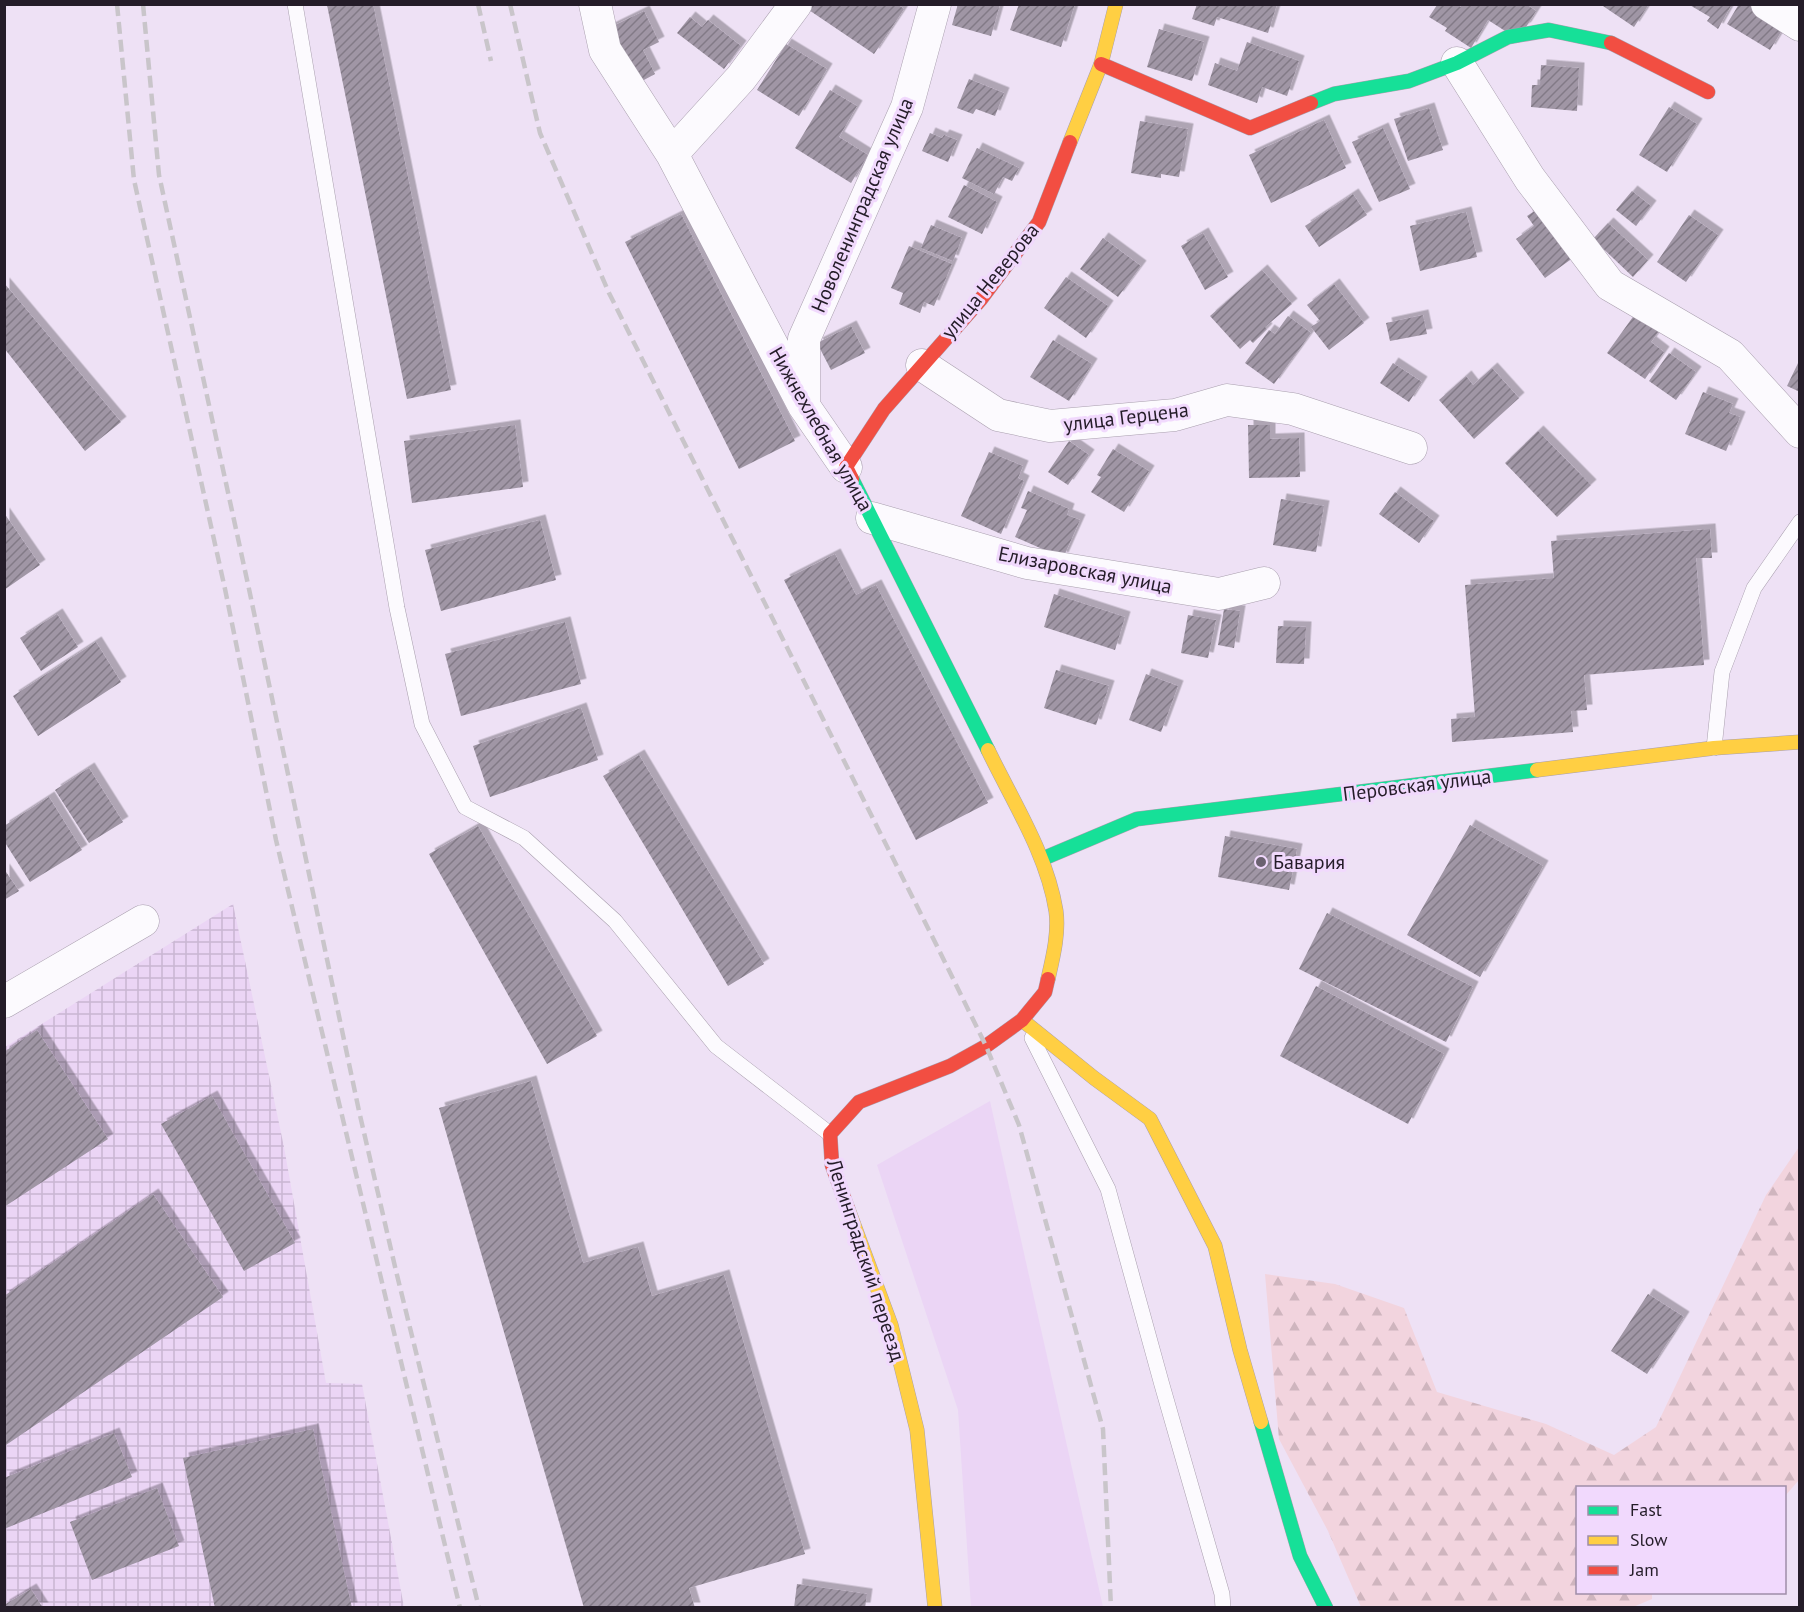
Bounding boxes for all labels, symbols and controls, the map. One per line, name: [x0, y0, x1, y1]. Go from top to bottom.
street label: Новоленинградская улица: [805, 94, 919, 316]
street label: улица Неверова: [935, 218, 1045, 344]
street label: Нижнехлебная улица: [763, 342, 879, 516]
street label: улица Герцена: [1062, 396, 1190, 438]
street label: Елизаровская улица: [996, 540, 1174, 600]
street label: Перовская улица: [1341, 763, 1493, 807]
place label: Бавария: [1273, 849, 1345, 875]
marker: Бавария: [1254, 855, 1268, 869]
street label: Ленинградский переезд: [821, 1155, 911, 1365]
legend: [1576, 1486, 1786, 1594]
text: Fast: [1630, 1498, 1662, 1521]
text: Slow: [1630, 1528, 1668, 1551]
text: Jam: [1629, 1558, 1659, 1581]

